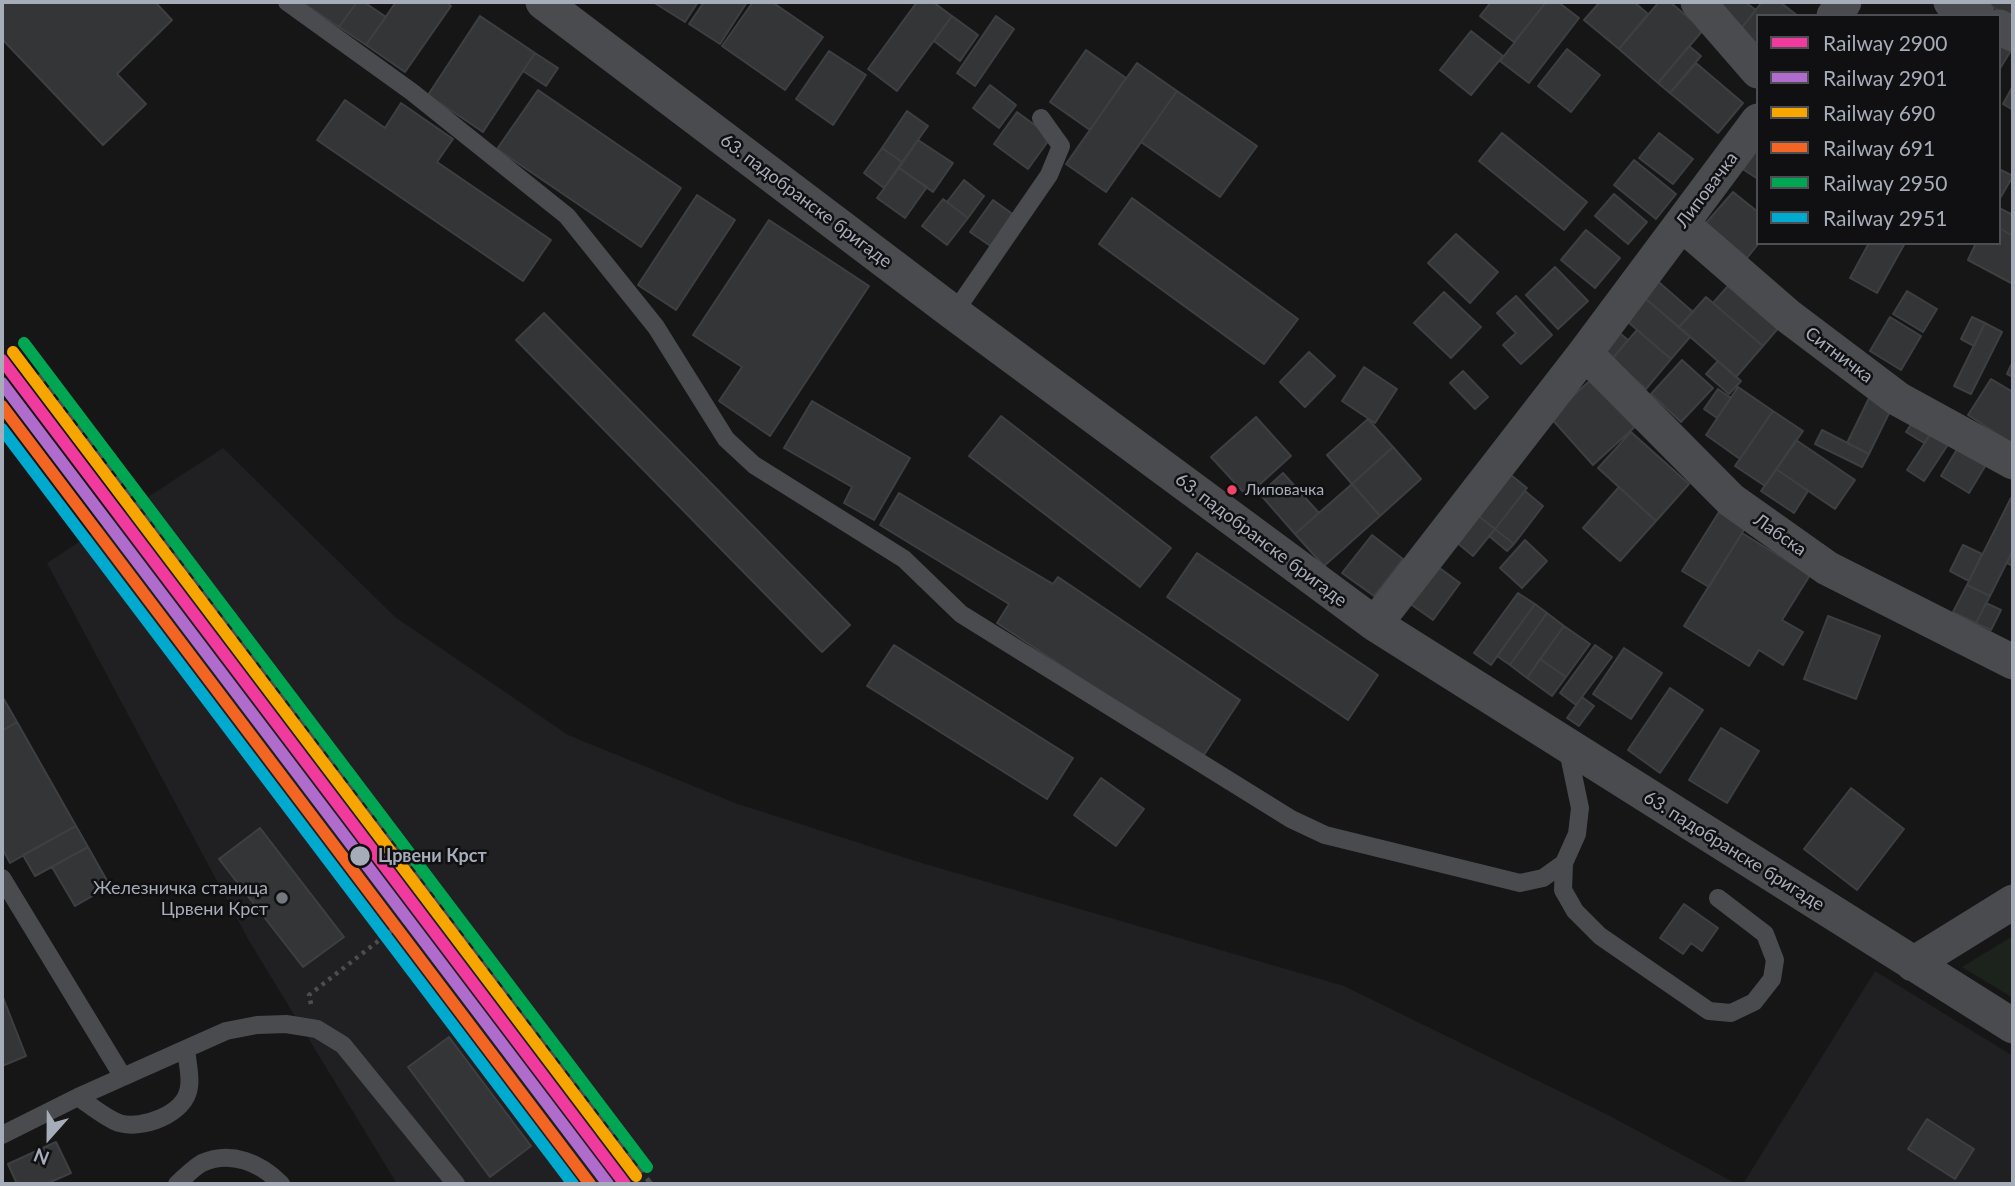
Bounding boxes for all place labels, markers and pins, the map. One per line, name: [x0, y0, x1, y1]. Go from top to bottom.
place label: Липовачка: [1245, 480, 1324, 500]
marker: Липовачка: [1225, 483, 1239, 497]
marker: Црвени Крст: [348, 844, 372, 868]
place label: Црвени Крст: [378, 845, 487, 867]
place label: Железничка станица Црвени Крст: [93, 877, 268, 920]
marker: Железничка станица Црвени Крст: [274, 890, 290, 906]

